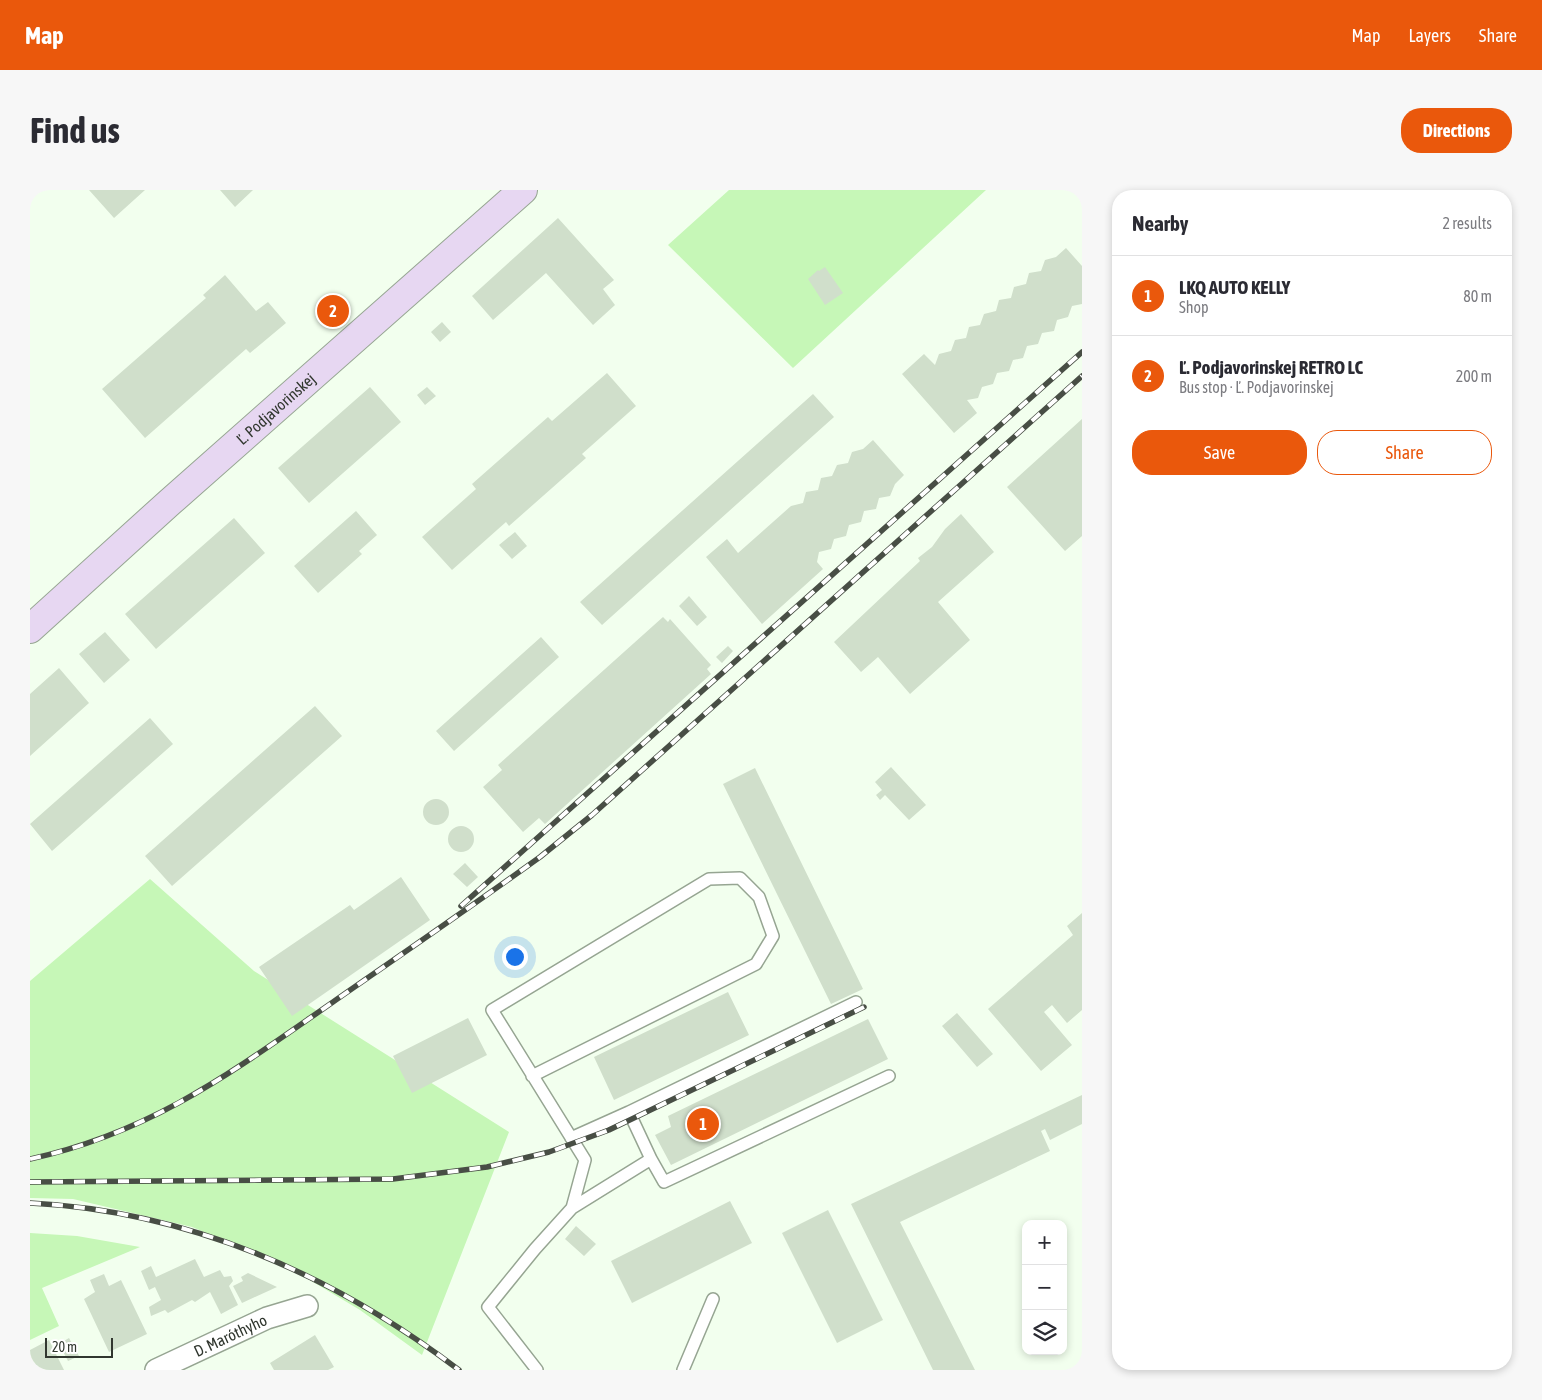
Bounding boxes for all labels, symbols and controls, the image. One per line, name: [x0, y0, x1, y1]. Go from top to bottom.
text: Map: [25, 22, 64, 49]
text: Map: [1351, 25, 1380, 46]
text: Layers: [1408, 25, 1451, 46]
text: Share: [1479, 25, 1517, 46]
button: Directions: [1401, 108, 1512, 153]
text: Find us: [30, 110, 120, 150]
text: Nearby: [1132, 211, 1188, 235]
text: 2 results: [1442, 214, 1492, 232]
text: LKQ AUTO KELLY: [1179, 276, 1290, 298]
text: 1: [1144, 287, 1152, 305]
text: 80 m: [1463, 287, 1492, 305]
pin: 2: [317, 292, 349, 330]
text: Shop: [1179, 298, 1209, 316]
text: Ľ. Podjavorinskej RETRO LC: [1179, 356, 1363, 378]
text: 2: [1144, 367, 1152, 385]
text: 200 m: [1456, 367, 1492, 385]
street label: Ľ. Podjavorinskej: [233, 369, 319, 448]
text: Bus stop · Ľ. Podjavorinskej: [1179, 378, 1334, 396]
button: Save: [1132, 430, 1307, 475]
button: Share: [1317, 430, 1492, 475]
your location: [502, 944, 528, 970]
pin: 1: [687, 1105, 719, 1143]
map controls: [1022, 1220, 1067, 1355]
button: +: [1022, 1220, 1067, 1265]
button: −: [1022, 1265, 1067, 1310]
street label: D. Maróthyho: [191, 1310, 270, 1360]
button: layers: [1022, 1310, 1067, 1355]
scale bar: [45, 1335, 112, 1358]
text: 20 m: [52, 1339, 77, 1355]

